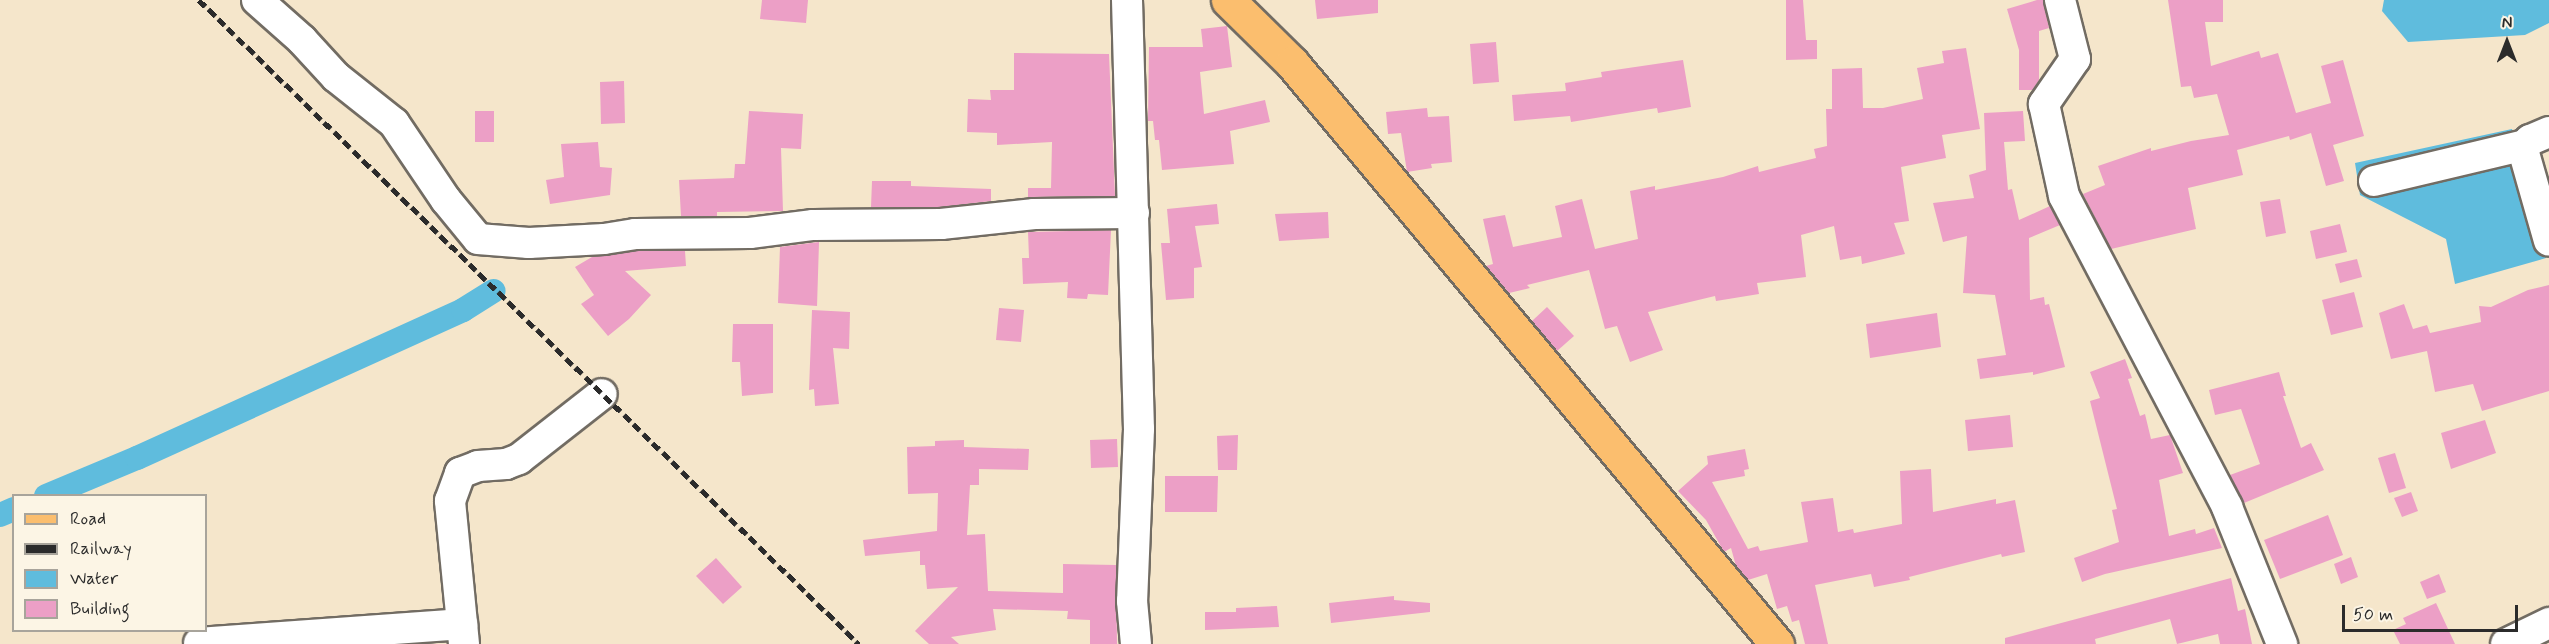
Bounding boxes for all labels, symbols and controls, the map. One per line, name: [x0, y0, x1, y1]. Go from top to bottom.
north arrow: [2477, 12, 2537, 72]
text: N: [2502, 13, 2512, 34]
legend: [12, 494, 207, 632]
text: Road: [70, 507, 106, 531]
text: Railway: [70, 537, 132, 561]
text: Water: [70, 567, 118, 591]
scale bar: [2345, 593, 2520, 631]
text: Building: [70, 597, 130, 621]
text: 50 m: [2353, 603, 2393, 627]

